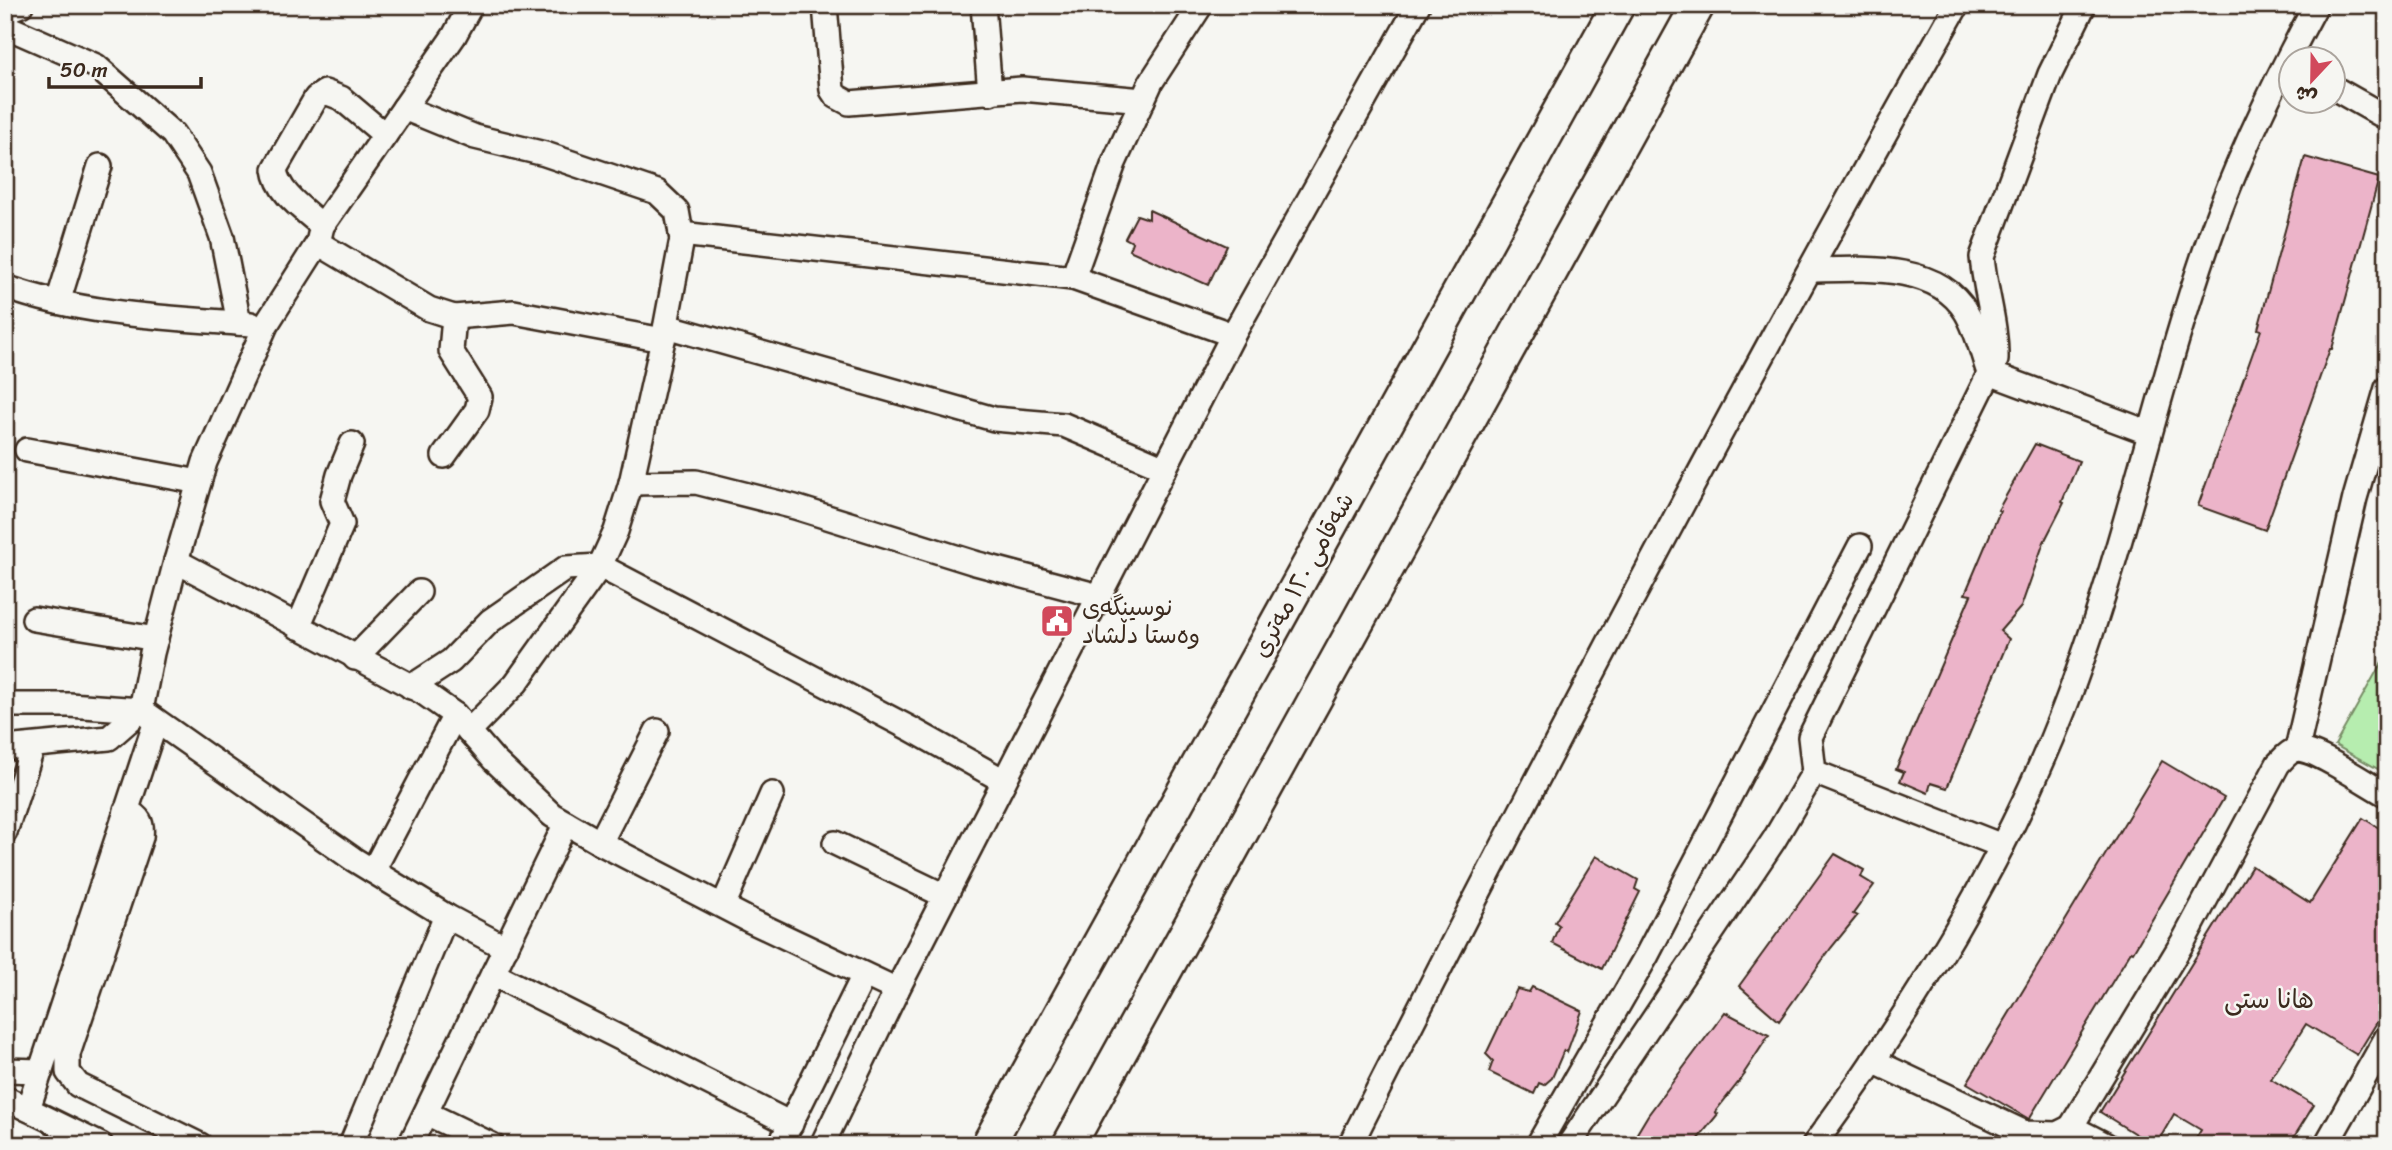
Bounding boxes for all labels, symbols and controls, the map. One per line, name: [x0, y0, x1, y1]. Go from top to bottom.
scale bar: [49, 46, 201, 90]
north arrow: [2276, 46, 2346, 116]
text: 50 m: [60, 51, 108, 89]
text: ش: [2290, 76, 2322, 115]
street label: شەقامی ١٢٠ مەتری: [1240, 484, 1366, 666]
place label: نوسینگەی وەستا دڵشاد: [1082, 586, 1200, 656]
public building icon: نوسینگەی وەستا دڵشاد: [1038, 602, 1076, 640]
district label: هانا ستى: [2224, 976, 2314, 1022]

